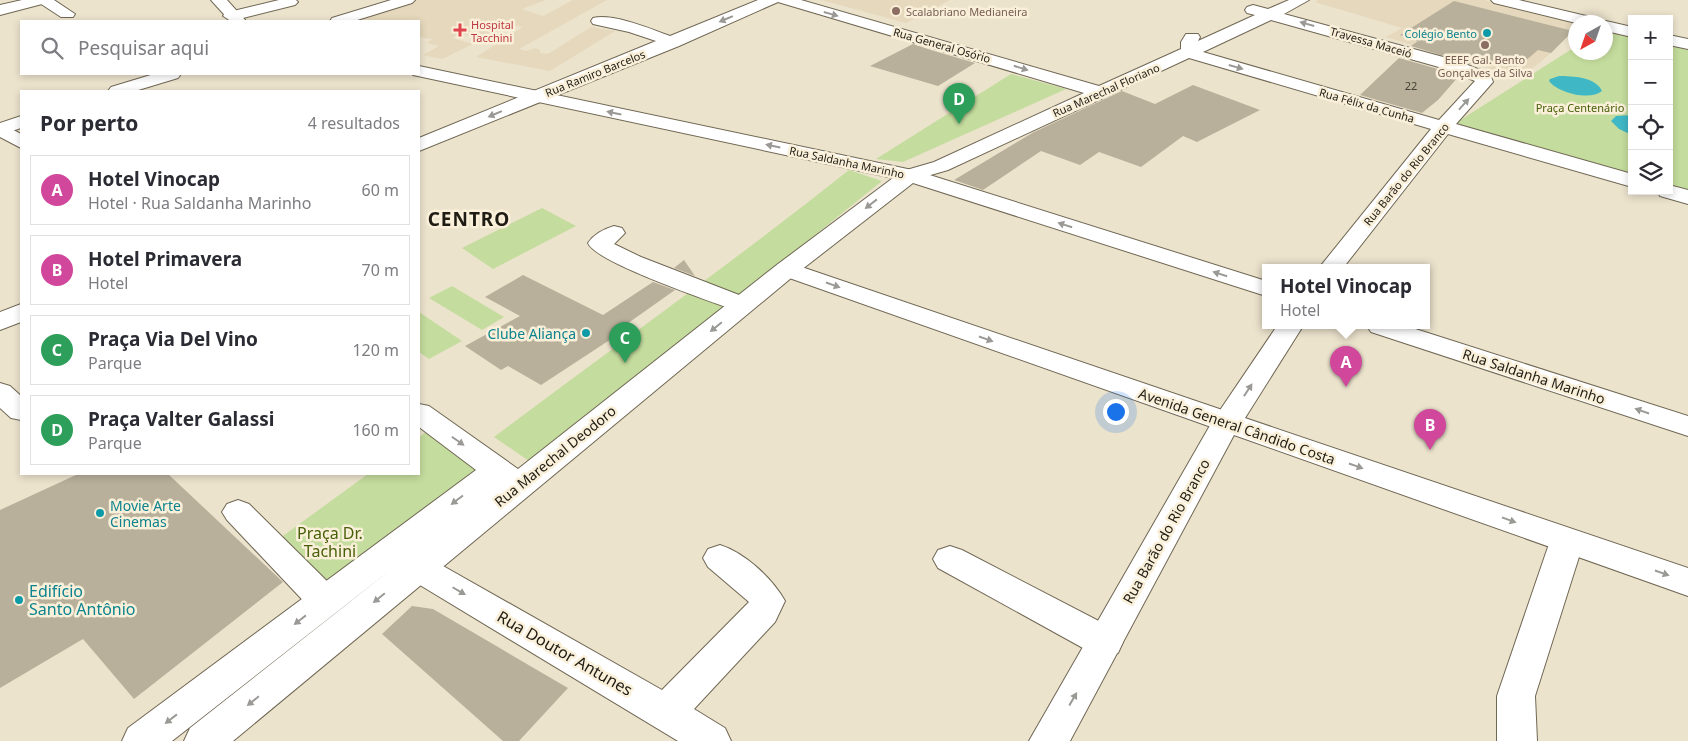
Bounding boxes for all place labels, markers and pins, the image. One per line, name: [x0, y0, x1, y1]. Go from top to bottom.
place label: Scalabriano Medianeira: [906, 4, 1027, 19]
marker: Scalabriano Medianeira: [890, 5, 902, 17]
place label: Hospital Tacchini: [471, 17, 514, 45]
marker: Hospital Tacchini: [453, 23, 467, 37]
place label: Colégio Bento: [1404, 26, 1477, 41]
marker: Colégio Bento: [1481, 27, 1493, 39]
marker: EEEF Gal. Bento Gonçalves da Silva: [1479, 39, 1491, 51]
place label: EEEF Gal. Bento Gonçalves da Silva: [1438, 52, 1532, 80]
pin: D: [943, 83, 975, 124]
pin: C: [609, 322, 641, 363]
place label: Clube Aliança: [487, 324, 576, 343]
marker: Clube Aliança: [580, 327, 592, 339]
pin: A: [1330, 346, 1362, 387]
pin: B: [1414, 409, 1446, 450]
place label: Movie Arte Cinemas: [110, 496, 181, 531]
marker: Movie Arte Cinemas: [94, 507, 106, 519]
place label: Edifício Santo Antônio: [29, 580, 136, 620]
marker: Edifício Santo Antônio: [13, 594, 25, 606]

